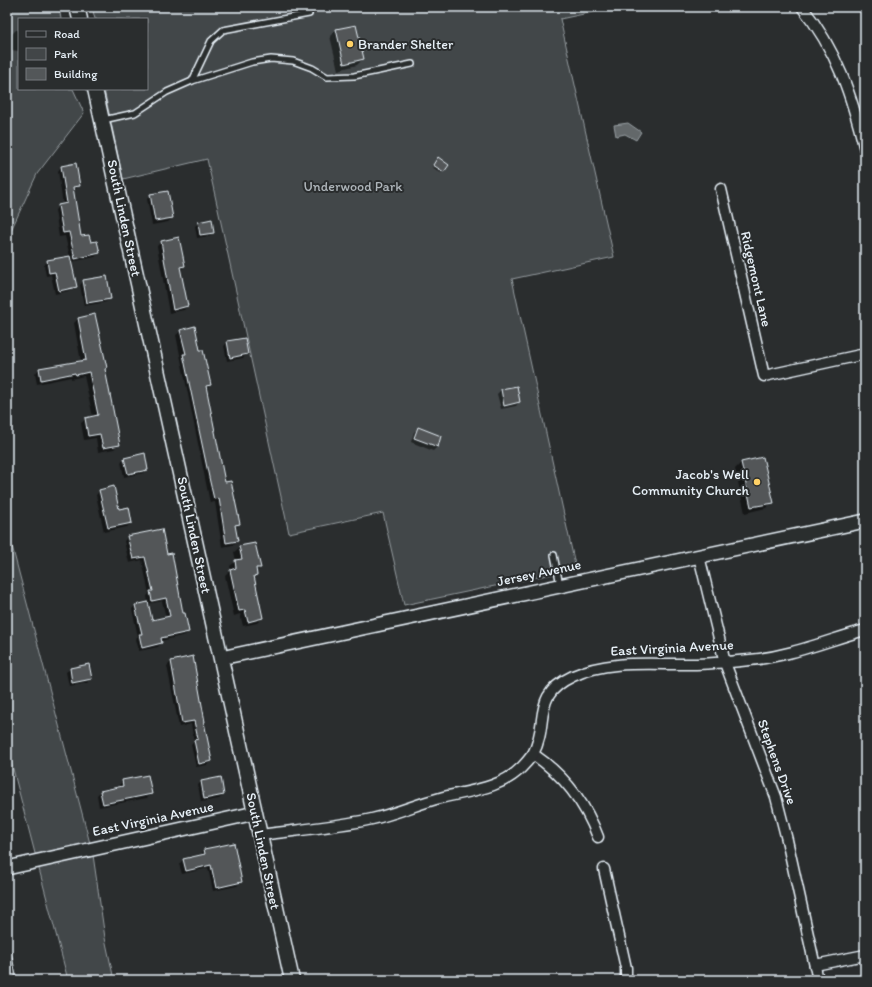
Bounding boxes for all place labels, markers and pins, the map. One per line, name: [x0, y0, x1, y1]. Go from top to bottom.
place label: Brander Shelter: [358, 36, 454, 53]
marker: Brander Shelter: [345, 39, 355, 49]
place label: Jacob's Well Community Church: [632, 466, 750, 499]
marker: Jacob's Well Community Church: [752, 477, 762, 487]

